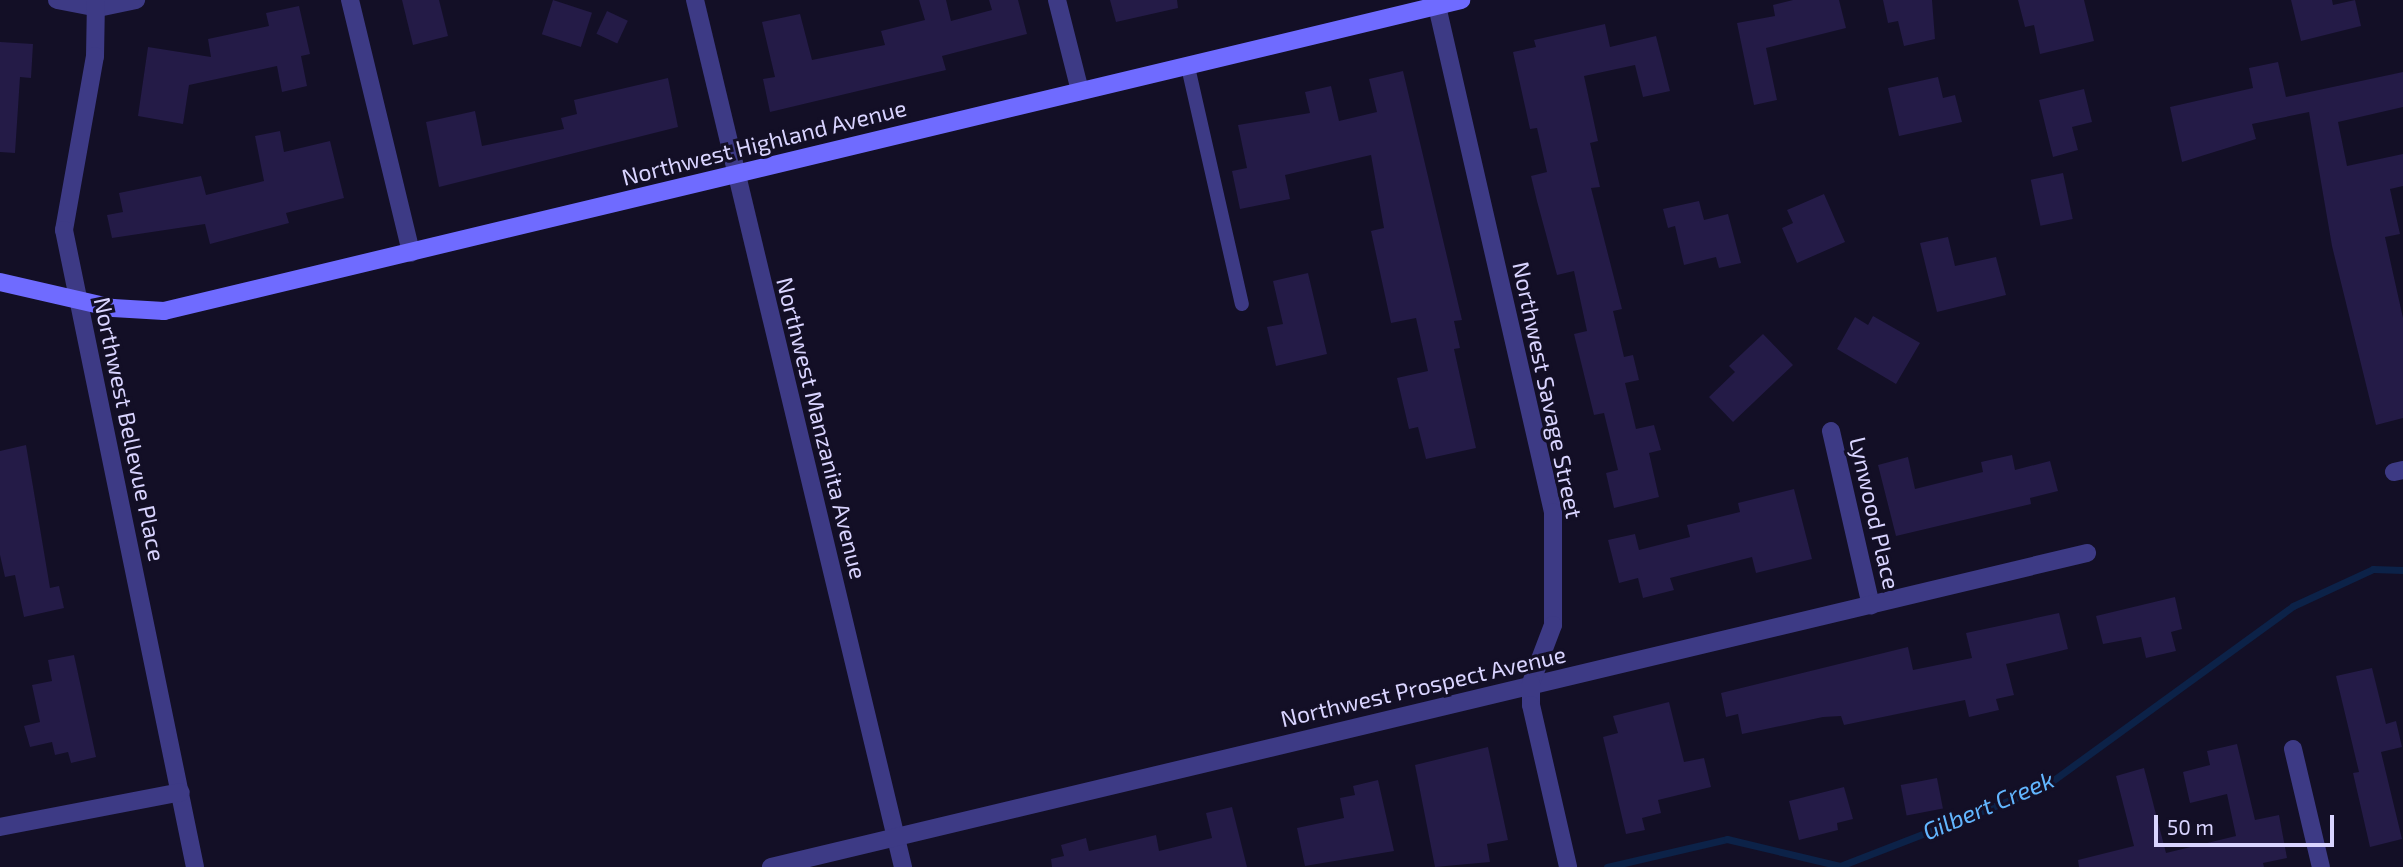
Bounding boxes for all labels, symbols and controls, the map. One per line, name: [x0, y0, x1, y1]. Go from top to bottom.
street label: Northwest Highland Avenue: [619, 93, 909, 191]
street label: Northwest Savage Street: [1507, 259, 1589, 521]
street label: Northwest Manzanita Avenue: [771, 274, 873, 582]
street label: Northwest Bellevue Place: [89, 294, 171, 564]
street label: Lynwood Place: [1844, 434, 1906, 592]
street label: Northwest Prospect Avenue: [1277, 640, 1569, 732]
water label: Gilbert Creek: [1918, 764, 2058, 846]
scale bar: [2158, 800, 2338, 844]
text: 50 m: [2167, 814, 2214, 839]

